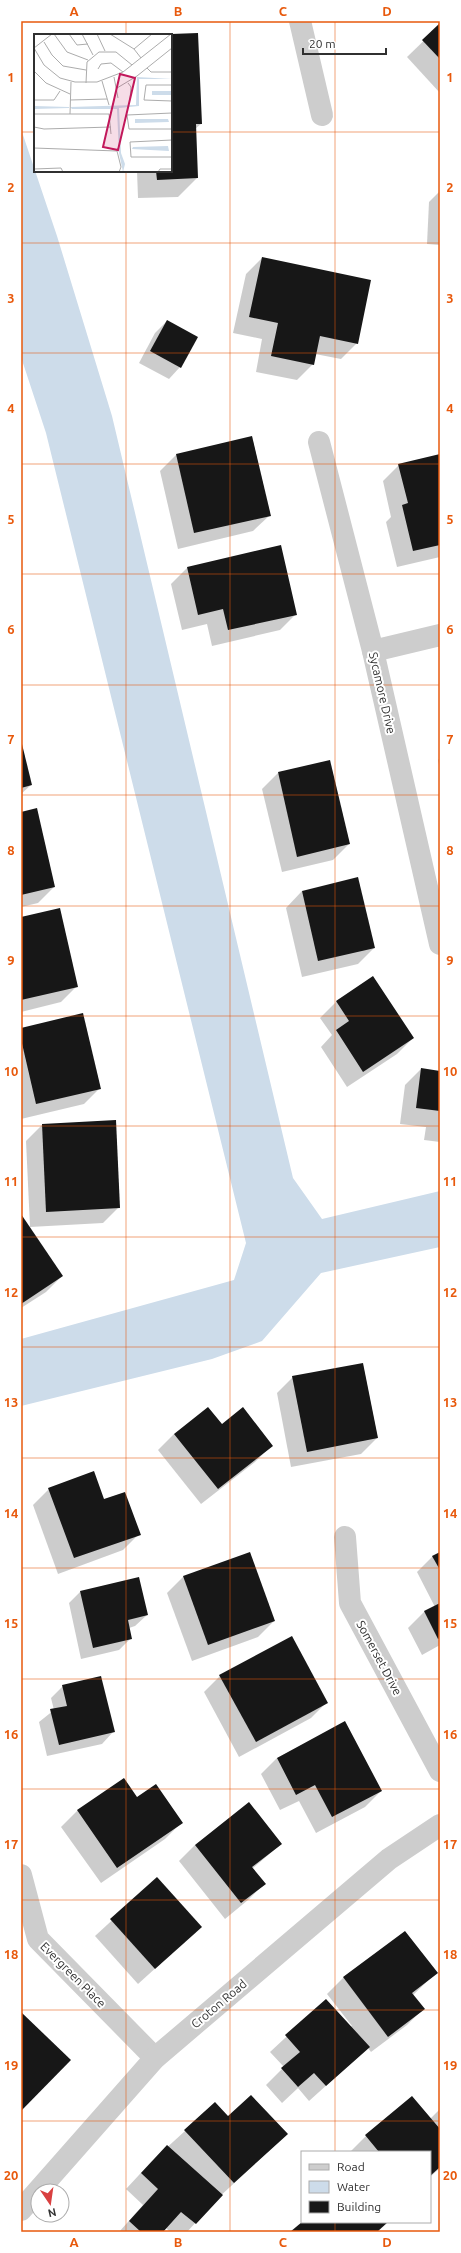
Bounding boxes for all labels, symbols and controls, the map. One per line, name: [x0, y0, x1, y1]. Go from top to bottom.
text: A: [69, 4, 79, 18]
text: B: [174, 4, 183, 18]
text: C: [279, 4, 288, 18]
text: D: [382, 4, 392, 18]
scale bar: [303, 30, 386, 56]
inset map: [34, 34, 172, 172]
text: 20 m: [309, 37, 336, 50]
text: 1: [7, 70, 15, 84]
text: 1: [446, 70, 454, 84]
text: 2: [7, 180, 15, 194]
text: 2: [446, 180, 454, 194]
text: 3: [7, 291, 15, 305]
text: 3: [446, 291, 454, 305]
text: 4: [7, 401, 15, 415]
text: 4: [446, 401, 454, 415]
text: 5: [7, 512, 15, 526]
text: 5: [446, 512, 454, 526]
text: 6: [7, 622, 15, 636]
text: 6: [446, 622, 454, 636]
street label: Sycamore Drive: [367, 651, 398, 735]
text: 7: [7, 732, 15, 746]
text: 7: [446, 732, 454, 746]
text: 8: [7, 843, 15, 857]
text: 8: [446, 843, 454, 857]
text: 9: [7, 953, 15, 967]
text: 9: [446, 953, 454, 967]
text: 10: [4, 1064, 18, 1078]
text: 10: [443, 1064, 457, 1078]
text: 11: [4, 1174, 18, 1188]
text: 11: [443, 1174, 457, 1188]
text: 12: [4, 1285, 18, 1299]
text: 12: [443, 1285, 457, 1299]
text: 13: [4, 1395, 18, 1409]
text: 13: [443, 1395, 457, 1409]
text: 14: [4, 1506, 18, 1520]
text: 14: [443, 1506, 457, 1520]
text: 15: [4, 1616, 18, 1630]
text: 15: [443, 1616, 457, 1630]
street label: Somerset Drive: [354, 1618, 405, 1697]
text: 16: [4, 1727, 18, 1741]
text: 16: [443, 1727, 457, 1741]
text: 17: [4, 1837, 18, 1851]
text: 17: [443, 1837, 457, 1851]
street label: Evergreen Place: [38, 1939, 109, 2010]
text: 18: [4, 1947, 18, 1961]
text: 18: [443, 1947, 457, 1961]
street label: Croton Road: [188, 1977, 249, 2030]
text: 19: [4, 2058, 18, 2072]
text: 19: [443, 2058, 457, 2072]
legend: [301, 2151, 431, 2223]
text: Road: [337, 2160, 365, 2173]
text: 20: [4, 2168, 18, 2182]
text: 20: [443, 2168, 457, 2182]
text: Water: [337, 2180, 370, 2193]
north arrow: [30, 2183, 70, 2223]
text: Building: [337, 2200, 381, 2213]
text: N: [47, 2206, 58, 2220]
text: A: [69, 2235, 79, 2249]
text: B: [174, 2235, 183, 2249]
text: C: [279, 2235, 288, 2249]
text: D: [382, 2235, 392, 2249]

